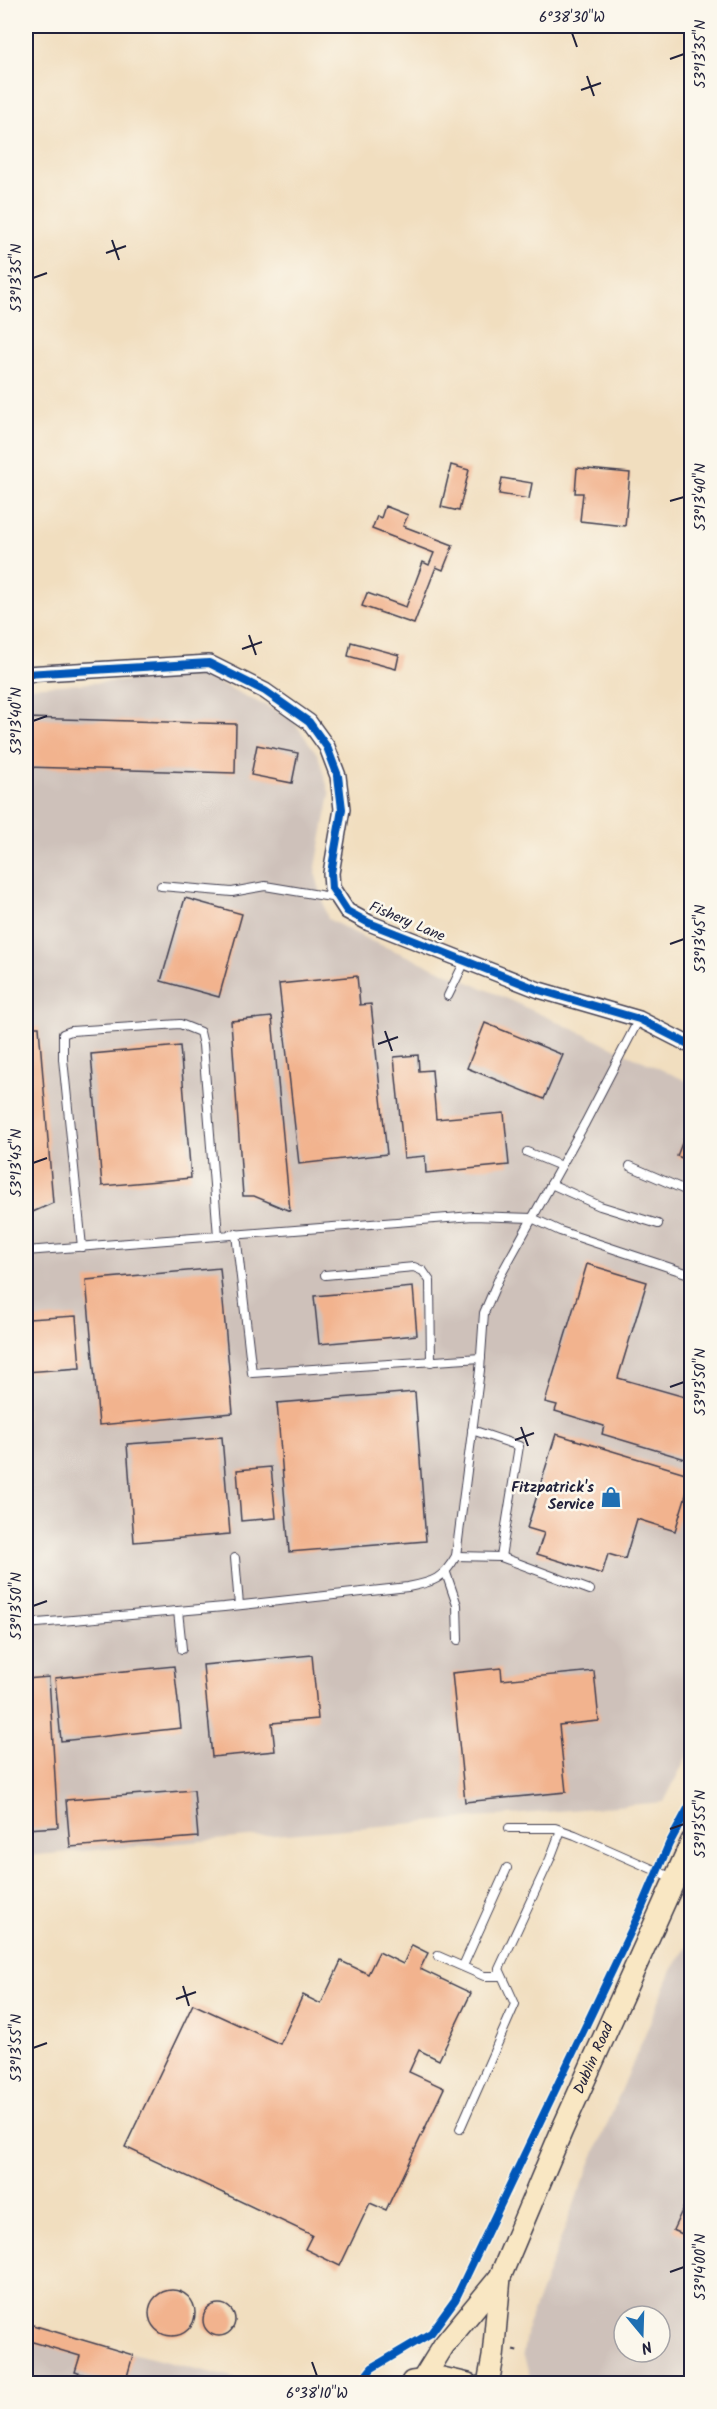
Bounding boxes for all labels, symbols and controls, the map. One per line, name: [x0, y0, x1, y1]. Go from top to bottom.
text: 6°38'30"W: [539, 6, 605, 30]
text: 53°13'35"N: [689, 20, 713, 88]
text: 53°13'35"N: [5, 244, 29, 312]
text: 53°13'40"N: [689, 463, 713, 531]
text: 53°13'40"N: [5, 687, 29, 755]
street label: Fishery Lane: [365, 895, 449, 949]
text: 53°13'45"N: [689, 905, 713, 973]
text: 53°13'45"N: [5, 1129, 29, 1197]
text: 53°13'50"N: [689, 1348, 713, 1416]
place label: Fitzpatrick's Service: [511, 1476, 595, 1517]
shop icon: Fitzpatrick's Service: [599, 1485, 623, 1509]
text: 53°13'50"N: [5, 1572, 29, 1640]
text: 53°13'55"N: [689, 1790, 713, 1858]
text: 53°13'55"N: [5, 2014, 29, 2082]
street label: Dublin Road: [568, 2018, 621, 2098]
text: 53°14'00"N: [689, 2234, 713, 2300]
north arrow: [612, 2304, 672, 2364]
text: N: [638, 2333, 655, 2360]
text: 6°38'10"W: [286, 2382, 348, 2406]

